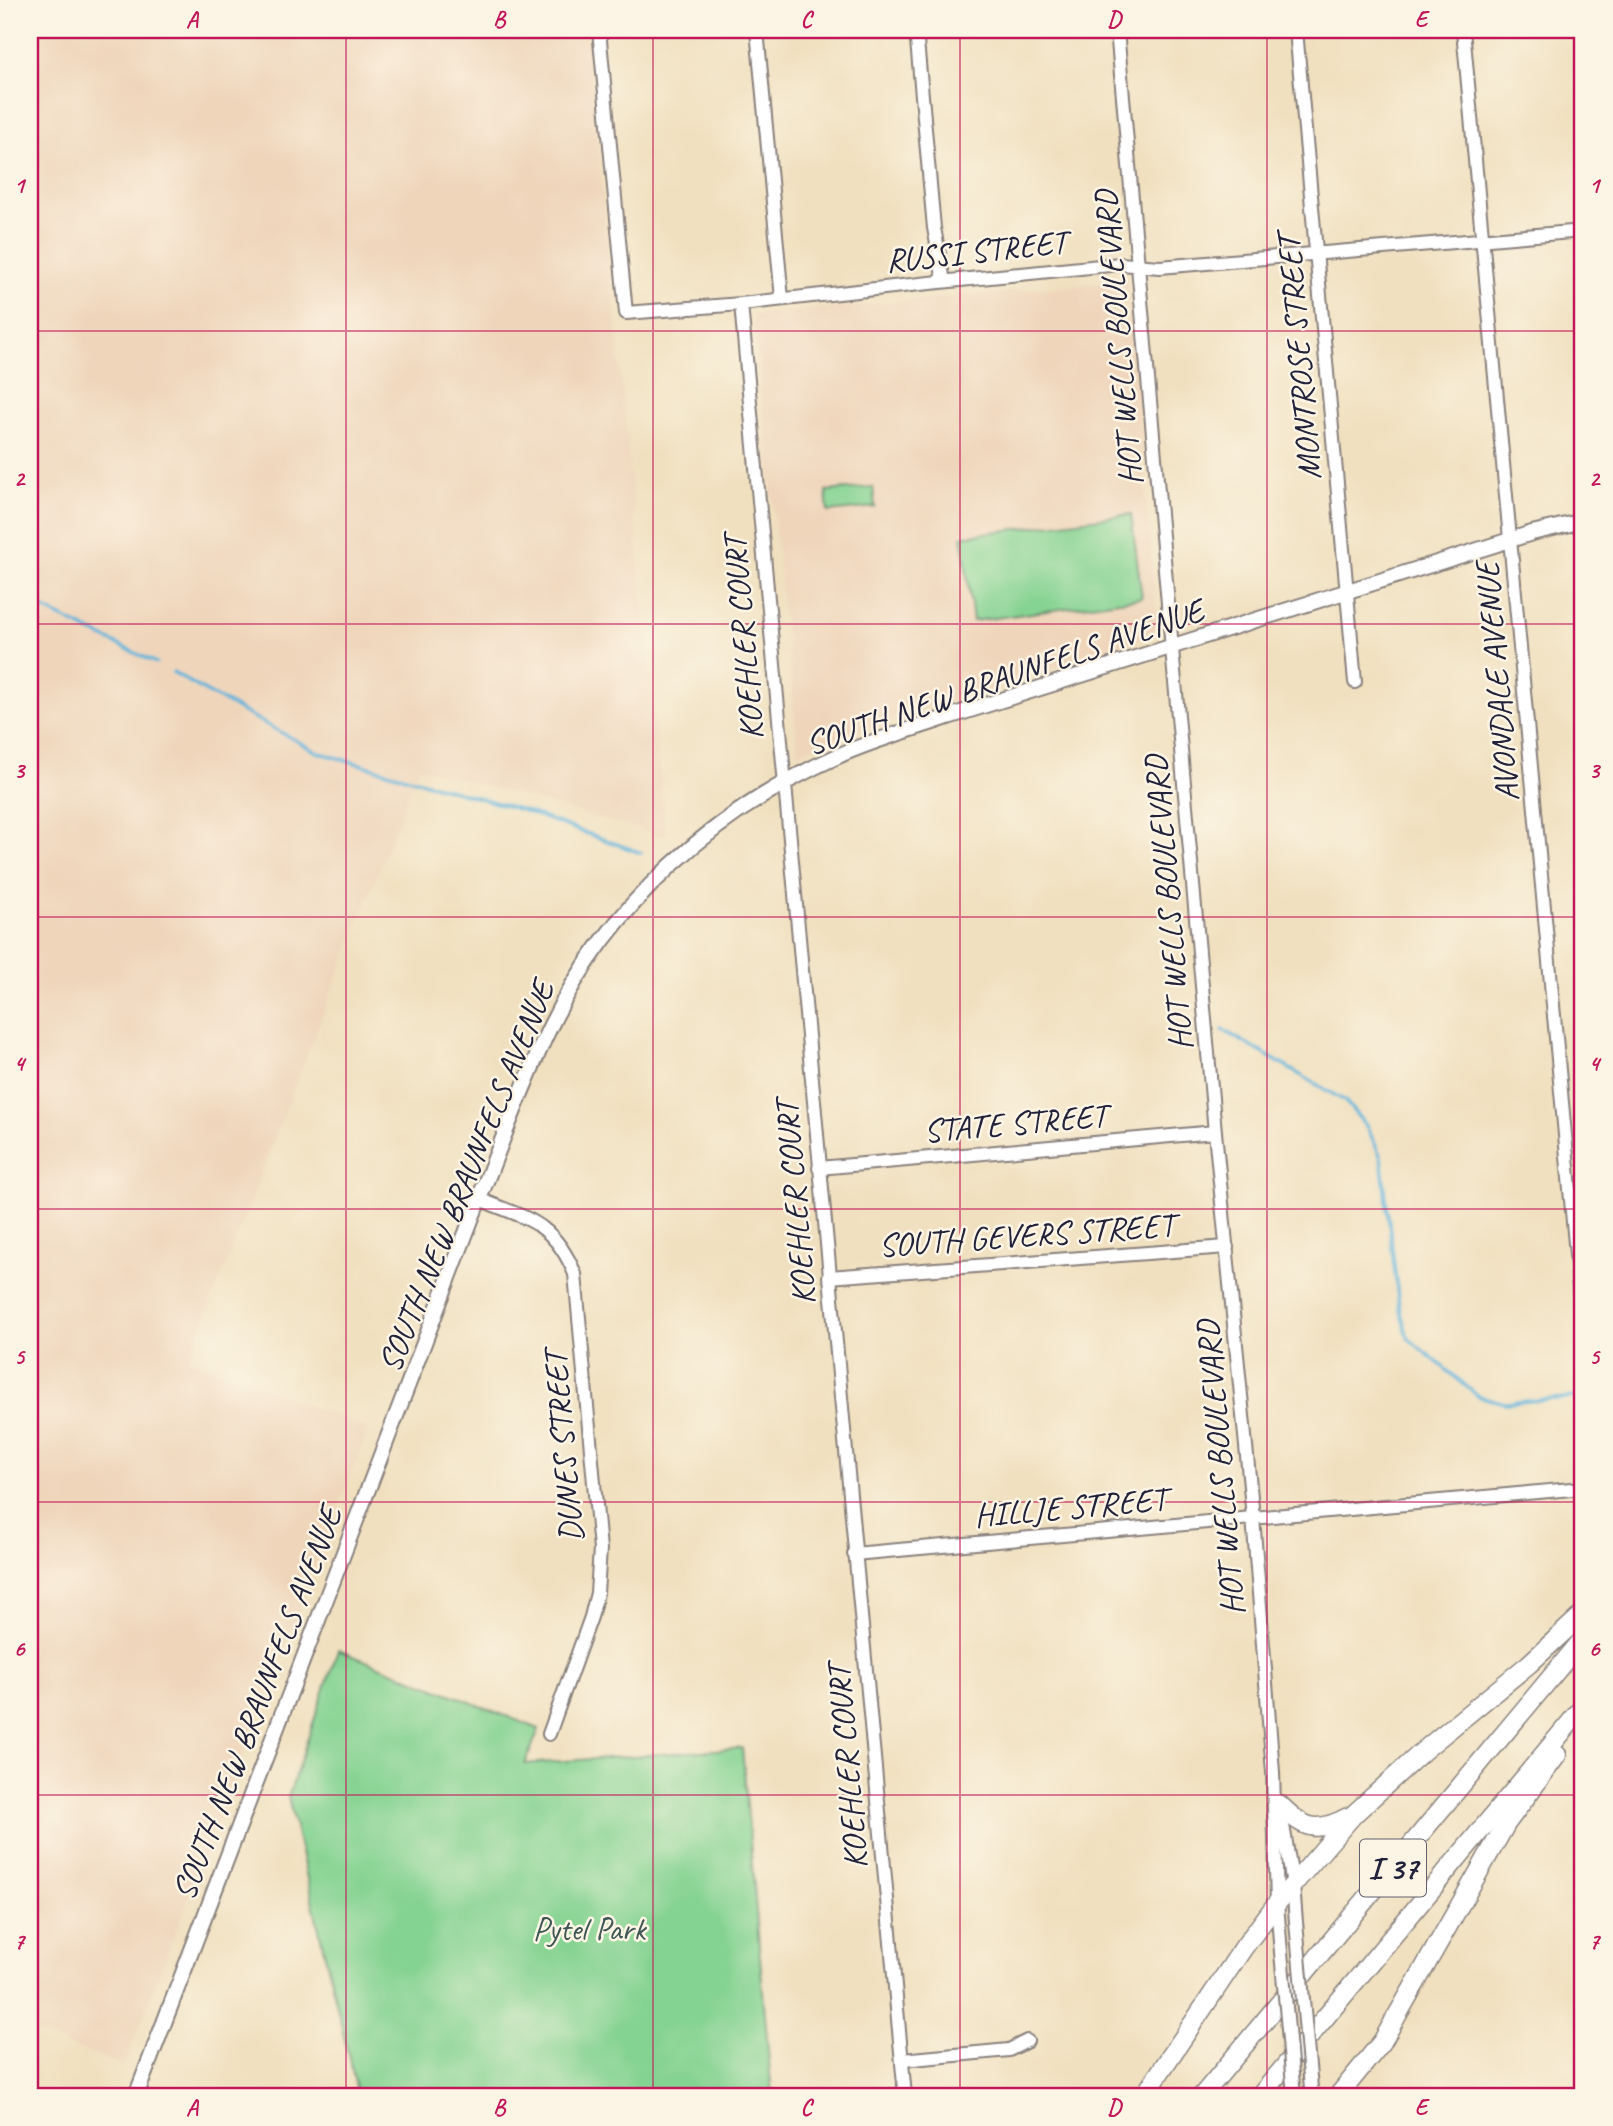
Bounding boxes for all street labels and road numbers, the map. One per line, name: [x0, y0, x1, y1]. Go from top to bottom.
street label: HOT WELLS BOULEVARD: [1084, 186, 1152, 487]
street label: RUSSI STREET: [884, 220, 1075, 281]
street label: MONTROSE STREET: [1267, 226, 1331, 482]
street label: KOEHLER COURT: [713, 527, 773, 742]
street label: AVONDALE AVENUE: [1465, 557, 1528, 803]
street label: SOUTH NEW BRAUNFELS AVENUE: [800, 588, 1213, 765]
street label: HOT WELLS BOULEVARD: [1134, 751, 1202, 1052]
street label: SOUTH NEW BRAUNFELS AVENUE: [368, 971, 565, 1378]
street label: KOEHLER COURT: [765, 1092, 825, 1307]
street label: STATE STREET: [922, 1093, 1115, 1152]
street label: SOUTH GEVERS STREET: [877, 1203, 1183, 1266]
street label: HOT WELLS BOULEVARD: [1186, 1316, 1254, 1617]
street label: DUNES STREET: [533, 1343, 592, 1544]
street label: HILLJE STREET: [972, 1477, 1176, 1536]
street label: SOUTH NEW BRAUNFELS AVENUE: [162, 1497, 353, 1906]
street label: KOEHLER COURT: [817, 1656, 877, 1871]
road number: I 37: [1360, 1840, 1426, 1896]

